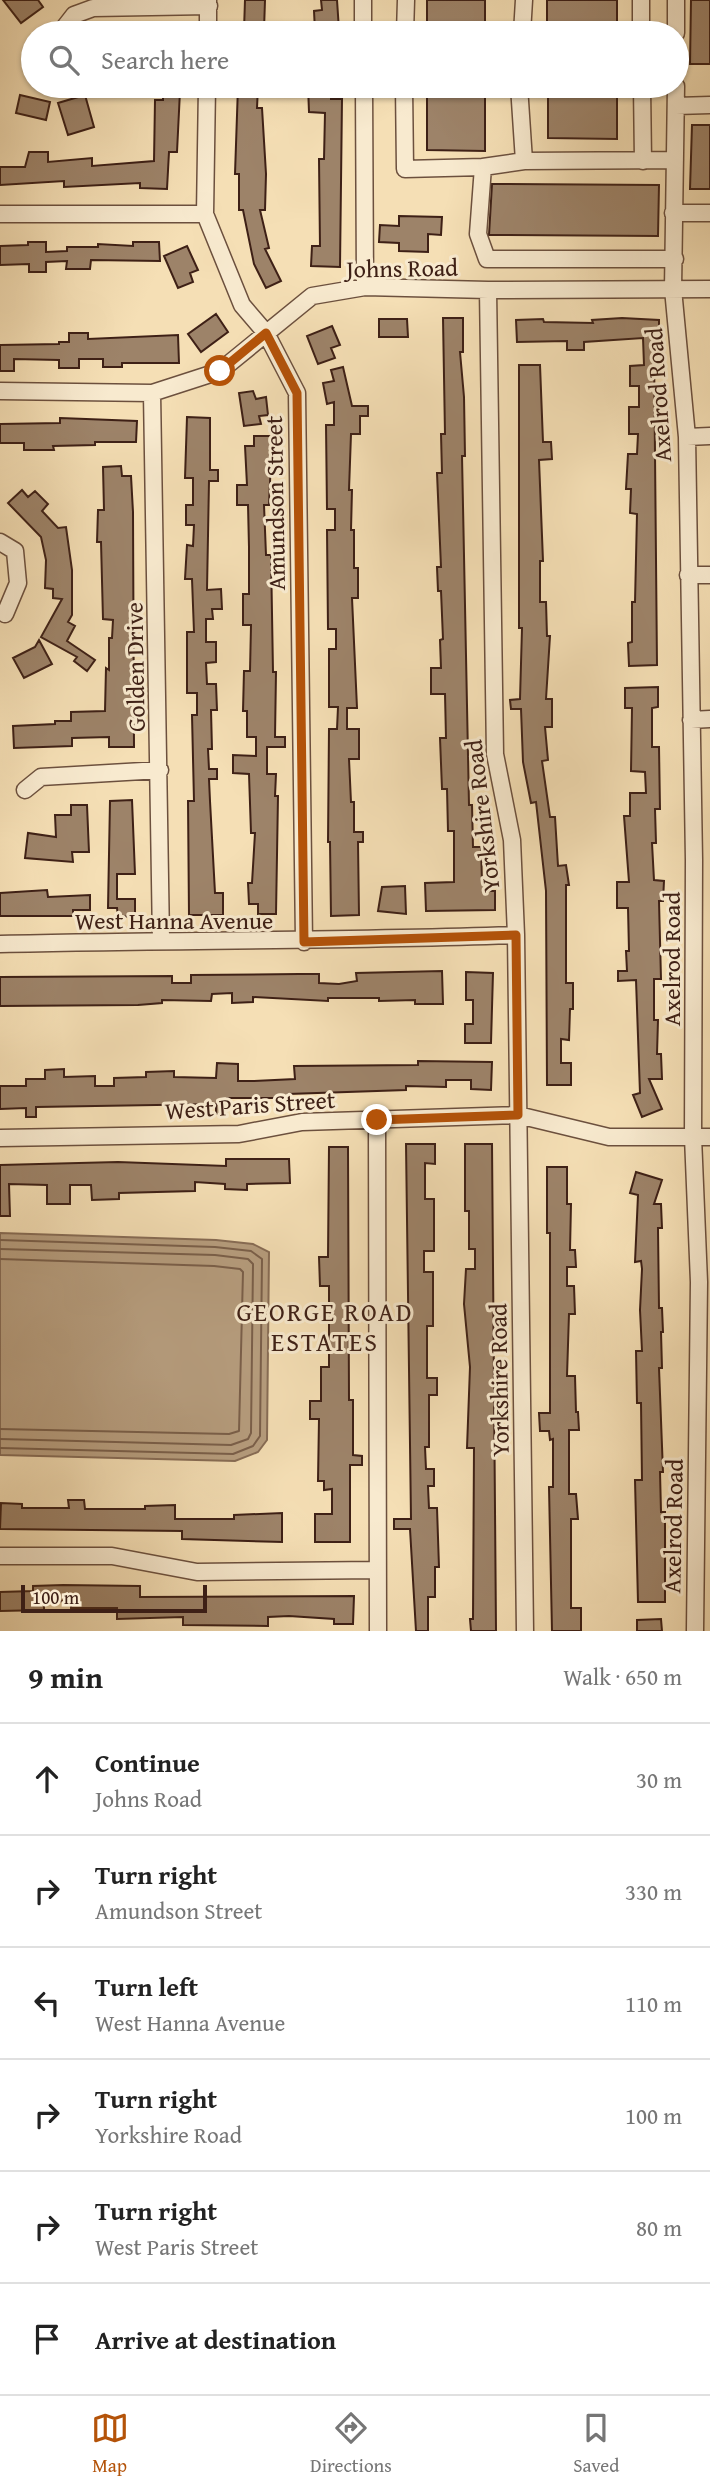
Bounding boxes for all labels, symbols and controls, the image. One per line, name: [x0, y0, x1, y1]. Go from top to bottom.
search box: [21, 21, 689, 98]
text: Search here: [101, 40, 229, 79]
icon: search: [45, 41, 83, 79]
street label: Johns Road: [343, 250, 458, 287]
street label: Axelrod Road: [636, 327, 680, 463]
route start: [204, 355, 235, 386]
street label: Amundson Street: [256, 415, 294, 591]
street label: Golden Drive: [116, 602, 154, 732]
street label: Yorkshire Road: [455, 738, 509, 894]
street label: Axelrod Road: [654, 892, 689, 1026]
street label: West Hanna Avenue: [75, 903, 273, 938]
street label: West Paris Street: [164, 1082, 337, 1128]
route end: [361, 1104, 392, 1135]
district label: GEORGE ROAD ESTATES: [236, 1292, 414, 1361]
street label: Yorkshire Road: [480, 1303, 518, 1457]
street label: Axelrod Road: [654, 1458, 692, 1594]
scale bar: [21, 1582, 206, 1614]
text: 100 m: [32, 1583, 79, 1611]
text: 9 min: [28, 1655, 103, 1699]
text: Walk · 650 m: [563, 1660, 682, 1693]
text: Continue: [95, 1743, 200, 1782]
icon: ahead: [28, 1760, 66, 1798]
text: 30 m: [636, 1763, 682, 1796]
text: Johns Road: [95, 1782, 202, 1815]
text: Turn right: [95, 1855, 217, 1894]
icon: right: [28, 1872, 66, 1910]
text: 330 m: [625, 1875, 682, 1908]
text: Amundson Street: [95, 1894, 262, 1927]
text: Turn left: [95, 1967, 198, 2006]
icon: left: [28, 1984, 66, 2022]
text: 110 m: [625, 1987, 682, 2020]
text: West Hanna Avenue: [95, 2006, 285, 2039]
text: Turn right: [95, 2079, 217, 2118]
icon: right: [28, 2096, 66, 2134]
text: 100 m: [625, 2099, 682, 2132]
text: Yorkshire Road: [95, 2118, 242, 2151]
text: Turn right: [95, 2191, 217, 2230]
icon: right: [28, 2208, 66, 2246]
text: 80 m: [636, 2211, 682, 2244]
text: West Paris Street: [95, 2230, 258, 2263]
icon: arrive: [28, 2320, 66, 2358]
text: Arrive at destination: [95, 2320, 336, 2359]
tab: Map: [91, 2409, 129, 2479]
tab: Directions: [310, 2409, 392, 2479]
tab: Saved: [573, 2409, 619, 2479]

